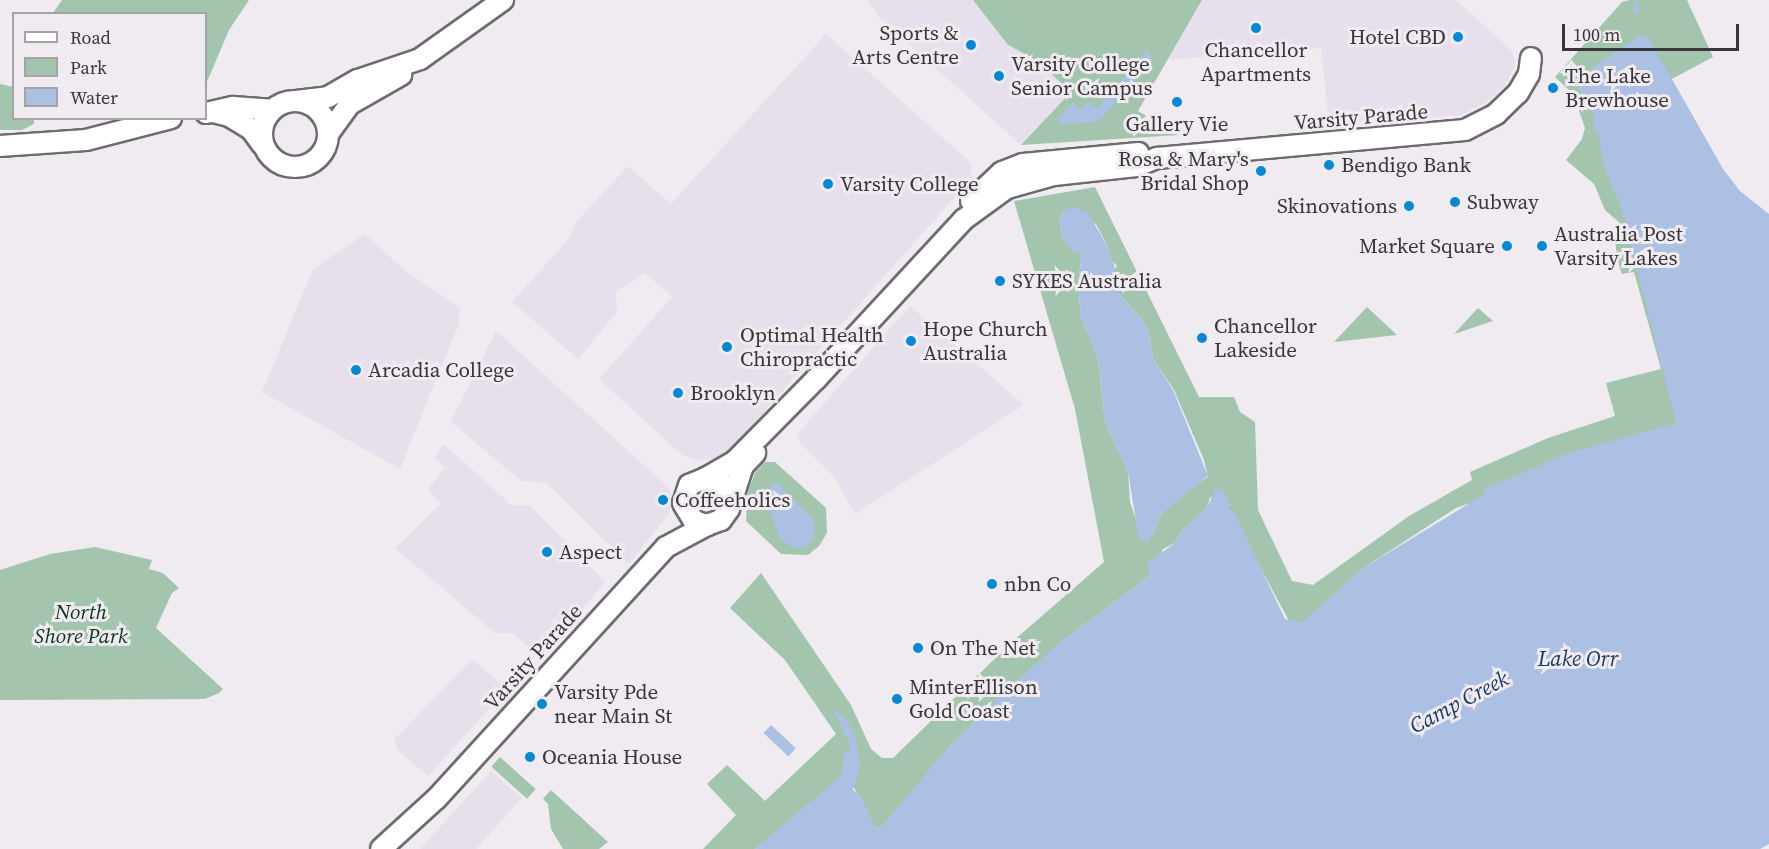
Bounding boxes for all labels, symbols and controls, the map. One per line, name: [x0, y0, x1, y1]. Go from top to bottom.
legend: [12, 12, 207, 120]
scale bar: [1565, 12, 1742, 50]
place label: Sports & Arts Centre: [852, 20, 959, 70]
marker: Chancellor Apartments: [1249, 21, 1263, 35]
text: 100 m: [1573, 22, 1620, 47]
place label: Hotel CBD: [1349, 24, 1446, 50]
text: Road: [70, 25, 111, 50]
marker: Hotel CBD: [1451, 30, 1465, 44]
place label: Chancellor Apartments: [1201, 37, 1311, 87]
marker: Sports & Arts Centre: [964, 38, 978, 52]
place label: Varsity College Senior Campus: [1011, 51, 1153, 101]
text: Park: [70, 55, 107, 80]
place label: The Lake Brewhouse: [1565, 63, 1669, 113]
marker: Varsity College Senior Campus: [992, 69, 1006, 83]
marker: The Lake Brewhouse: [1546, 81, 1560, 95]
text: Water: [70, 85, 118, 110]
marker: Gallery Vie: [1170, 95, 1184, 109]
street label: Varsity Parade: [1293, 99, 1429, 135]
place label: Gallery Vie: [1125, 111, 1229, 137]
place label: Rosa & Mary's Bridal Shop: [1118, 146, 1249, 196]
place label: Bendigo Bank: [1341, 152, 1471, 178]
marker: Bendigo Bank: [1322, 158, 1336, 172]
marker: Rosa & Mary's Bridal Shop: [1254, 164, 1268, 178]
place label: Varsity College: [840, 171, 979, 197]
marker: Varsity College: [821, 177, 835, 191]
place label: Subway: [1467, 189, 1539, 215]
place label: Skinovations: [1277, 193, 1397, 219]
marker: Subway: [1448, 195, 1462, 209]
marker: Skinovations: [1402, 199, 1416, 213]
place label: Australia Post Varsity Lakes: [1554, 221, 1683, 271]
place label: Market Square: [1359, 233, 1495, 259]
marker: Market Square: [1500, 239, 1514, 253]
marker: Australia Post Varsity Lakes: [1535, 239, 1549, 253]
place label: SYKES Australia: [1012, 268, 1162, 294]
marker: SYKES Australia: [993, 274, 1007, 288]
place label: Chancellor Lakeside: [1214, 313, 1317, 363]
place label: Hope Church Australia: [923, 316, 1048, 366]
place label: Optimal Health Chiropractic: [740, 322, 884, 372]
marker: Chancellor Lakeside: [1195, 331, 1209, 345]
marker: Hope Church Australia: [904, 334, 918, 348]
marker: Optimal Health Chiropractic: [718, 338, 736, 356]
place label: Arcadia College: [368, 357, 514, 383]
marker: Arcadia College: [349, 363, 363, 377]
place label: Brooklyn: [690, 380, 776, 406]
marker: Brooklyn: [671, 386, 685, 400]
place label: Coffeeholics: [675, 487, 790, 513]
marker: Coffeeholics: [656, 493, 670, 507]
place label: Aspect: [559, 539, 622, 565]
marker: Aspect: [540, 545, 554, 559]
place label: nbn Co: [1004, 571, 1071, 597]
marker: nbn Co: [985, 577, 999, 591]
park label: North Shore Park: [34, 599, 128, 649]
street label: Varsity Parade: [479, 599, 587, 715]
place label: On The Net: [930, 635, 1036, 661]
marker: On The Net: [911, 641, 925, 655]
water label: Lake Orr: [1538, 646, 1618, 672]
water label: Camp Creek: [1405, 665, 1513, 739]
place label: MinterEllison Gold Coast: [909, 674, 1038, 724]
place label: Varsity Pde near Main St: [554, 679, 672, 729]
marker: MinterEllison Gold Coast: [890, 692, 904, 706]
marker: Varsity Pde near Main St: [535, 697, 549, 711]
place label: Oceania House: [542, 744, 682, 770]
marker: Oceania House: [523, 750, 537, 764]

